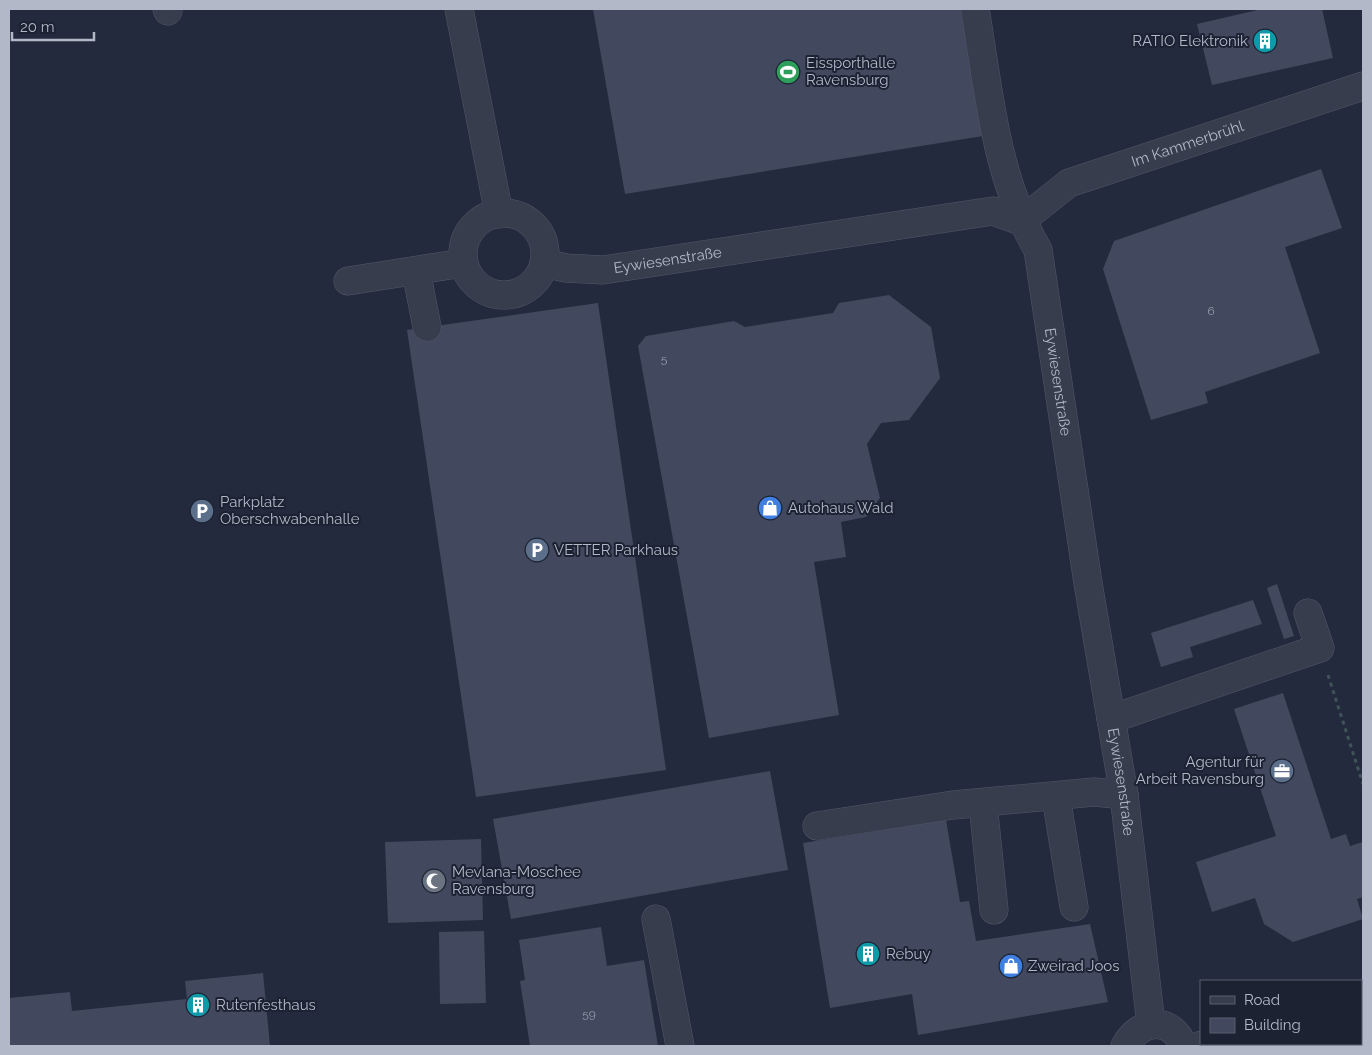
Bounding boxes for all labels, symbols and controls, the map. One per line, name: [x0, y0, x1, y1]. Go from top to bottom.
scale bar: [12, 10, 95, 42]
text: 20 m: [20, 18, 55, 36]
building icon: RATIO Elektronik: [1252, 28, 1278, 54]
place label: RATIO Elektronik: [1132, 32, 1248, 50]
place label: Eissporthalle Ravensburg: [806, 54, 895, 89]
sports icon: Eissporthalle Ravensburg: [775, 59, 801, 85]
street label: Im Kammerbrühl: [1129, 117, 1247, 171]
street label: Eywiesenstraße: [612, 243, 723, 277]
house number: 6: [1207, 304, 1215, 318]
street label: Eywiesenstraße: [1041, 327, 1075, 437]
house number: 5: [661, 352, 668, 366]
place label: Parkplatz Oberschwabenhalle: [220, 493, 360, 528]
shop icon: Autohaus Wald: [757, 495, 783, 521]
parking icon: Parkplatz Oberschwabenhalle: [189, 498, 215, 524]
place label: Autohaus Wald: [788, 499, 894, 517]
parking icon: VETTER Parkhaus: [524, 537, 550, 563]
place label: VETTER Parkhaus: [554, 541, 678, 559]
street label: Eywiesenstraße: [1104, 727, 1138, 837]
place label: Agentur für Arbeit Ravensburg: [1136, 753, 1265, 788]
office icon: Agentur für Arbeit Ravensburg: [1269, 758, 1295, 784]
place label: Mevlana-Moschee Ravensburg: [452, 863, 581, 898]
mosque icon: Mevlana-Moschee Ravensburg: [421, 868, 447, 894]
building icon: Rebuy: [855, 941, 881, 967]
place label: Rebuy: [886, 945, 931, 963]
shop icon: Zweirad Joos: [998, 953, 1024, 979]
place label: Zweirad Joos: [1028, 957, 1120, 975]
legend: [1200, 980, 1362, 1045]
text: Road: [1244, 991, 1280, 1009]
building icon: Rutenfesthaus: [185, 992, 211, 1018]
place label: Rutenfesthaus: [216, 996, 316, 1014]
house number: 59: [582, 1007, 596, 1021]
text: Building: [1244, 1016, 1301, 1034]

